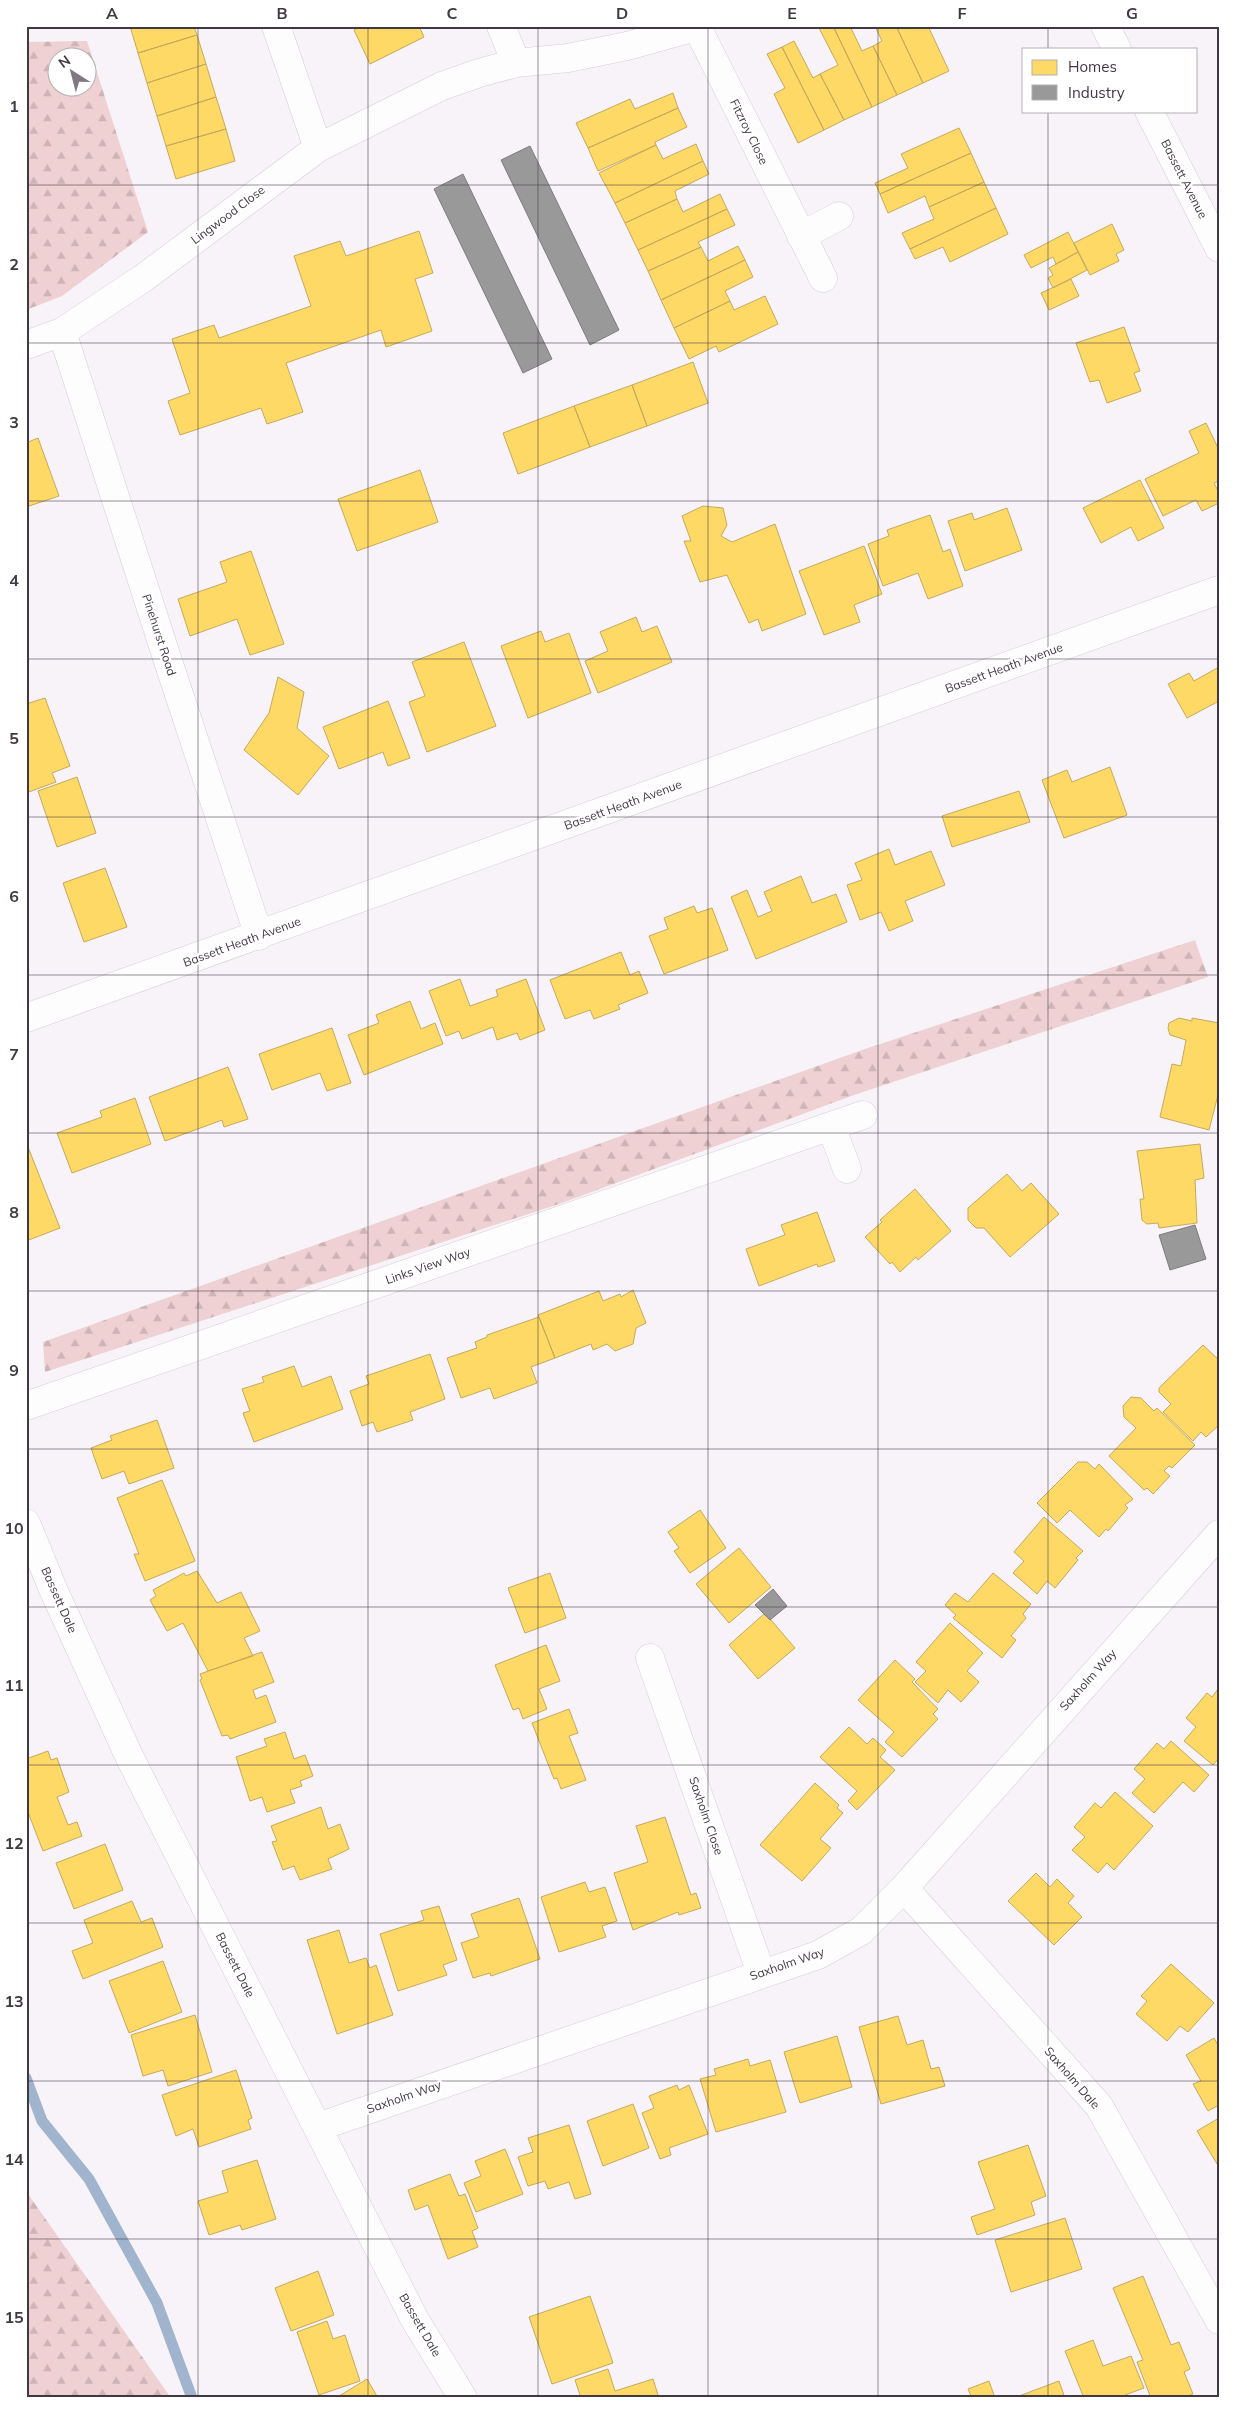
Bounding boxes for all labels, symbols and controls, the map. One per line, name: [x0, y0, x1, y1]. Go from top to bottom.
text: A: [106, 3, 118, 23]
text: B: [276, 3, 288, 23]
text: C: [447, 3, 458, 23]
text: D: [616, 3, 628, 23]
text: E: [787, 3, 797, 23]
text: F: [957, 3, 967, 23]
text: G: [1126, 3, 1138, 23]
north arrow: [48, 48, 98, 98]
legend: [1022, 48, 1198, 112]
text: N: [55, 51, 74, 72]
text: Homes: [1068, 57, 1117, 76]
text: Industry: [1068, 83, 1125, 102]
text: 1: [9, 96, 19, 116]
street label: Fitzroy Close: [727, 97, 772, 167]
street label: Bassett Avenue: [1158, 137, 1211, 221]
street label: Lingwood Close: [188, 182, 268, 247]
text: 2: [9, 254, 19, 274]
text: 3: [9, 412, 19, 432]
text: 4: [9, 570, 19, 590]
street label: Pinehurst Road: [139, 592, 180, 678]
street label: Bassett Heath Avenue: [943, 639, 1065, 696]
text: 5: [9, 728, 19, 748]
street label: Bassett Heath Avenue: [562, 776, 684, 833]
text: 6: [9, 886, 19, 906]
street label: Bassett Heath Avenue: [181, 913, 303, 970]
text: 7: [9, 1044, 19, 1064]
text: 8: [9, 1202, 19, 1222]
street label: Links View Way: [383, 1244, 473, 1287]
text: 9: [9, 1360, 19, 1380]
text: 10: [4, 1518, 24, 1538]
street label: Bassett Dale: [38, 1564, 81, 1635]
street label: Saxholm Way: [1056, 1645, 1120, 1714]
text: 11: [4, 1675, 24, 1695]
street label: Saxholm Close: [686, 1775, 727, 1857]
text: 12: [4, 1833, 24, 1853]
street label: Bassett Dale: [213, 1930, 258, 2000]
street label: Saxholm Way: [748, 1944, 827, 1983]
text: 13: [4, 1991, 24, 2011]
street label: Saxholm Dale: [1041, 2044, 1103, 2112]
street label: Saxholm Way: [365, 2077, 444, 2116]
text: 14: [4, 2149, 24, 2169]
street label: Bassett Dale: [396, 2290, 445, 2359]
text: 15: [4, 2307, 24, 2327]

